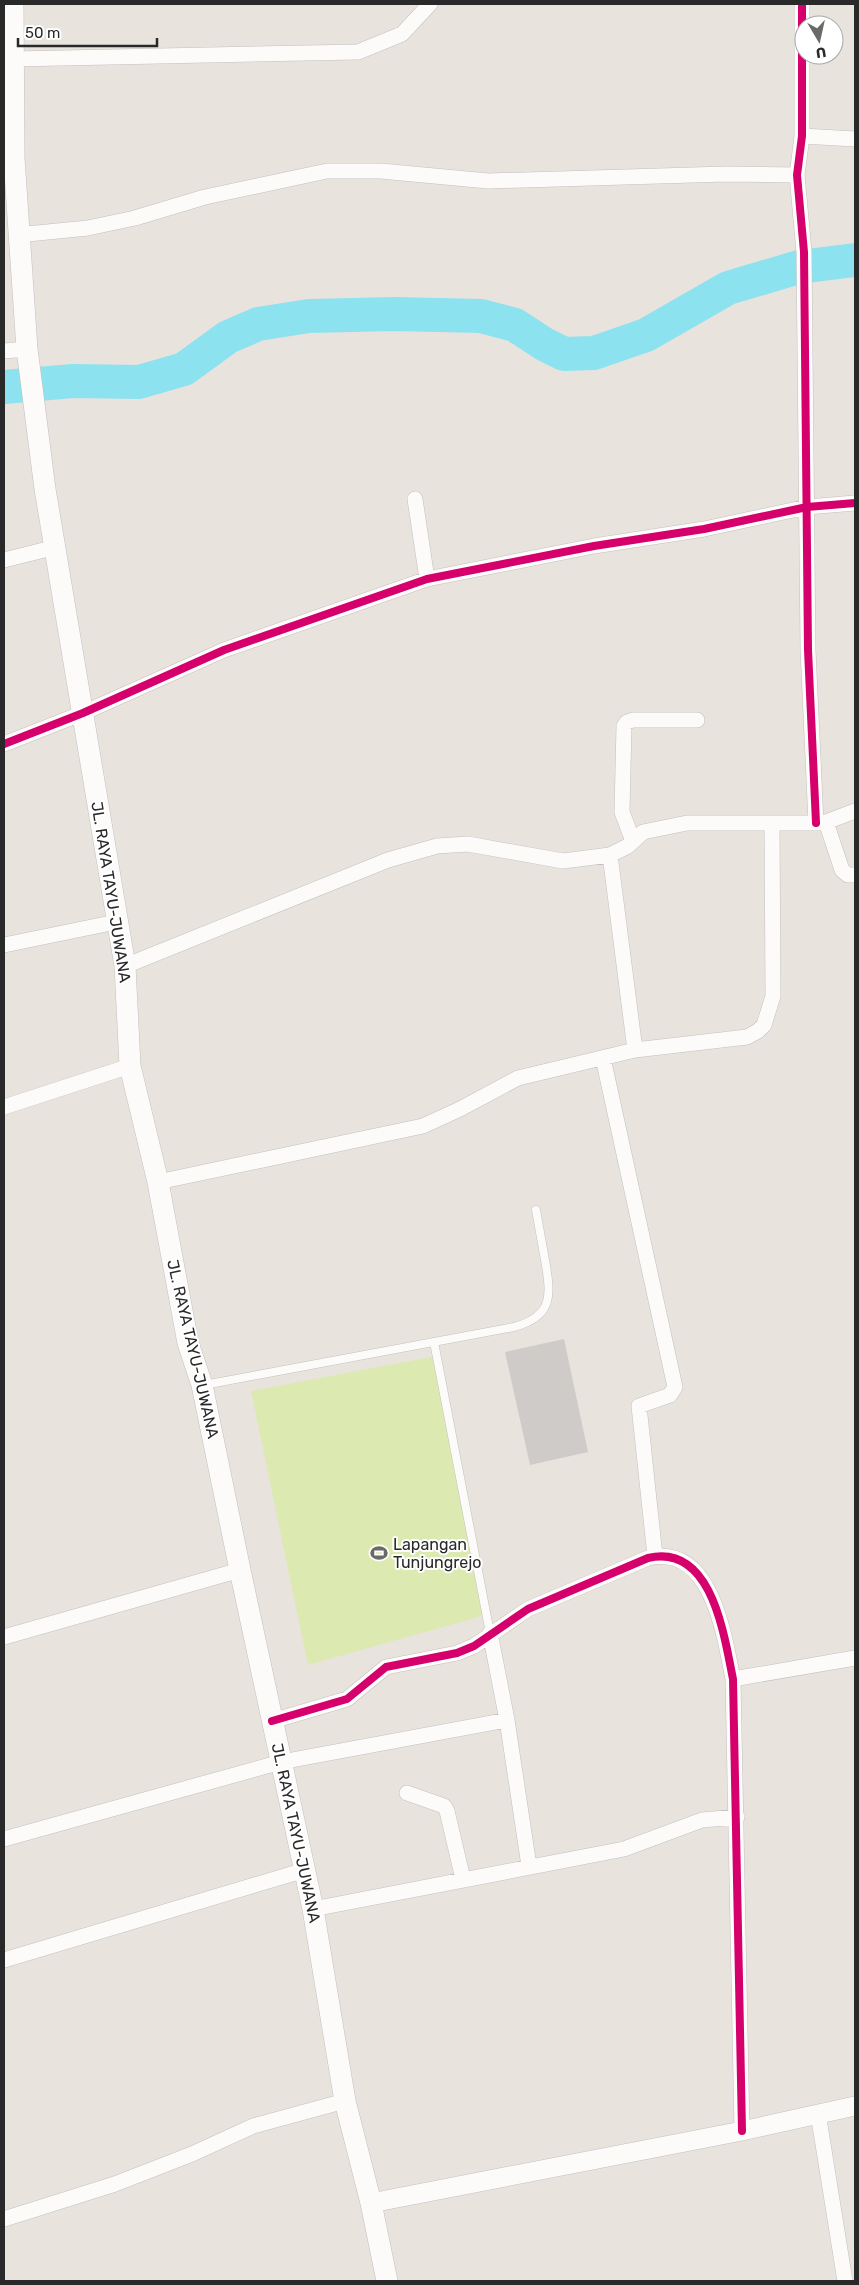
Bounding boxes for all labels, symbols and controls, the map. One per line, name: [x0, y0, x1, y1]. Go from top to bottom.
scale bar: [18, 15, 156, 47]
north arrow: [794, 15, 844, 65]
text: 50 m: [25, 24, 60, 42]
text: U: [815, 43, 827, 62]
street label: JL. RAYA TAYU-JUWANA: [87, 800, 135, 984]
street label: JL. RAYA TAYU-JUWANA: [163, 1258, 223, 1441]
place label: Lapangan Tunjungrejo: [393, 1535, 481, 1572]
sports icon: Lapangan Tunjungrejo: [369, 1543, 389, 1563]
street label: JL. RAYA TAYU-JUWANA: [268, 1741, 324, 1925]

